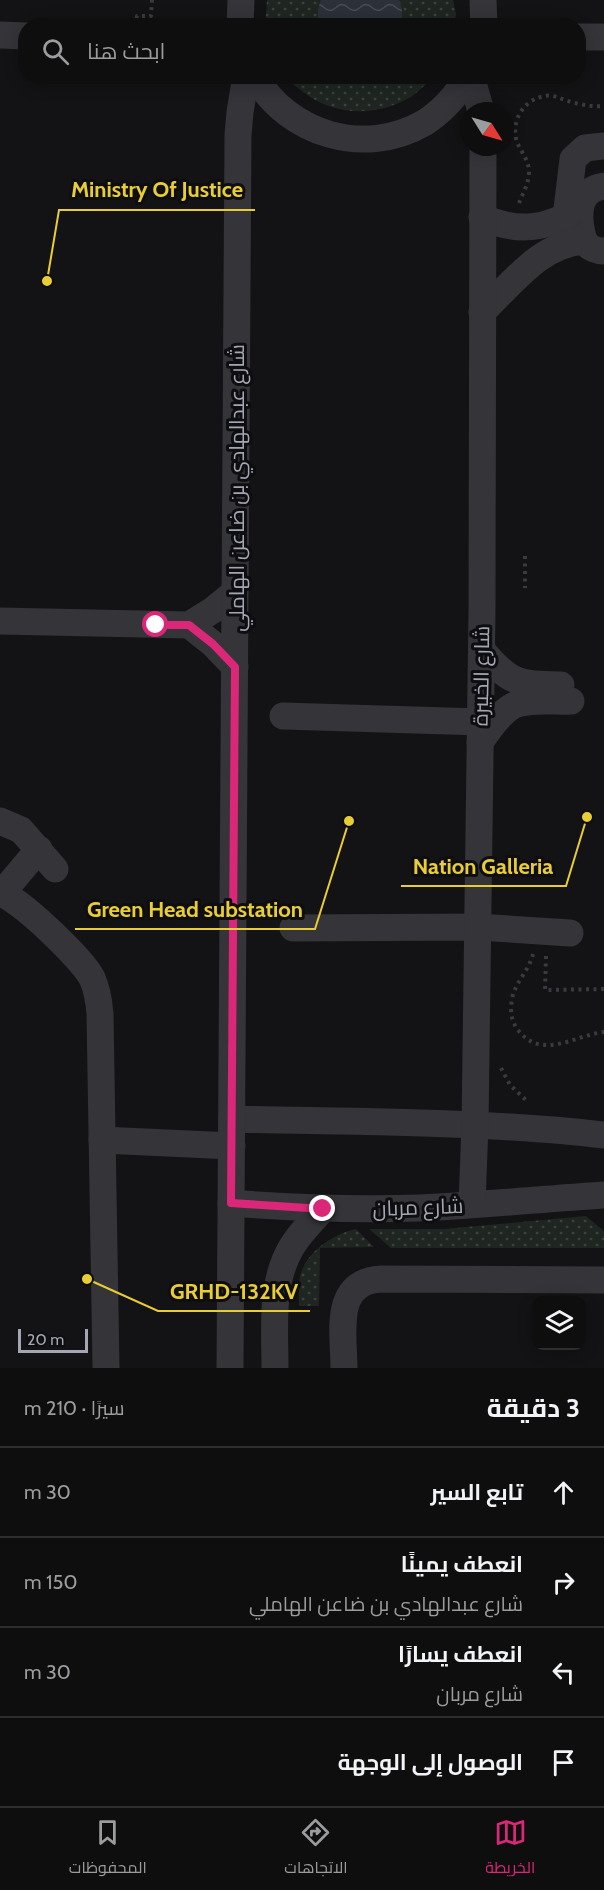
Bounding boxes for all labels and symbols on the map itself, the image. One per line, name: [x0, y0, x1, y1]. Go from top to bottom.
north arrow: [460, 102, 514, 156]
callout: Ministry Of Justice: [59, 170, 255, 210]
text: Ministry Of Justice: [71, 176, 243, 203]
street label: شارع عبدالهادي بن ضاعن الهاملي: [224, 344, 253, 632]
route start: [142, 611, 168, 637]
street label: شارع الخبيرة: [468, 626, 496, 726]
callout: Nation Galleria: [401, 846, 566, 886]
text: Nation Galleria: [413, 853, 553, 880]
callout: Green Head substation: [75, 889, 315, 929]
text: Green Head substation: [87, 896, 303, 923]
street label: شارع مربان: [372, 1193, 464, 1223]
route end: [309, 1195, 335, 1221]
callout: GRHD-132KV: [158, 1271, 310, 1311]
text: GRHD-132KV: [170, 1278, 298, 1305]
scale bar: [18, 1326, 88, 1354]

